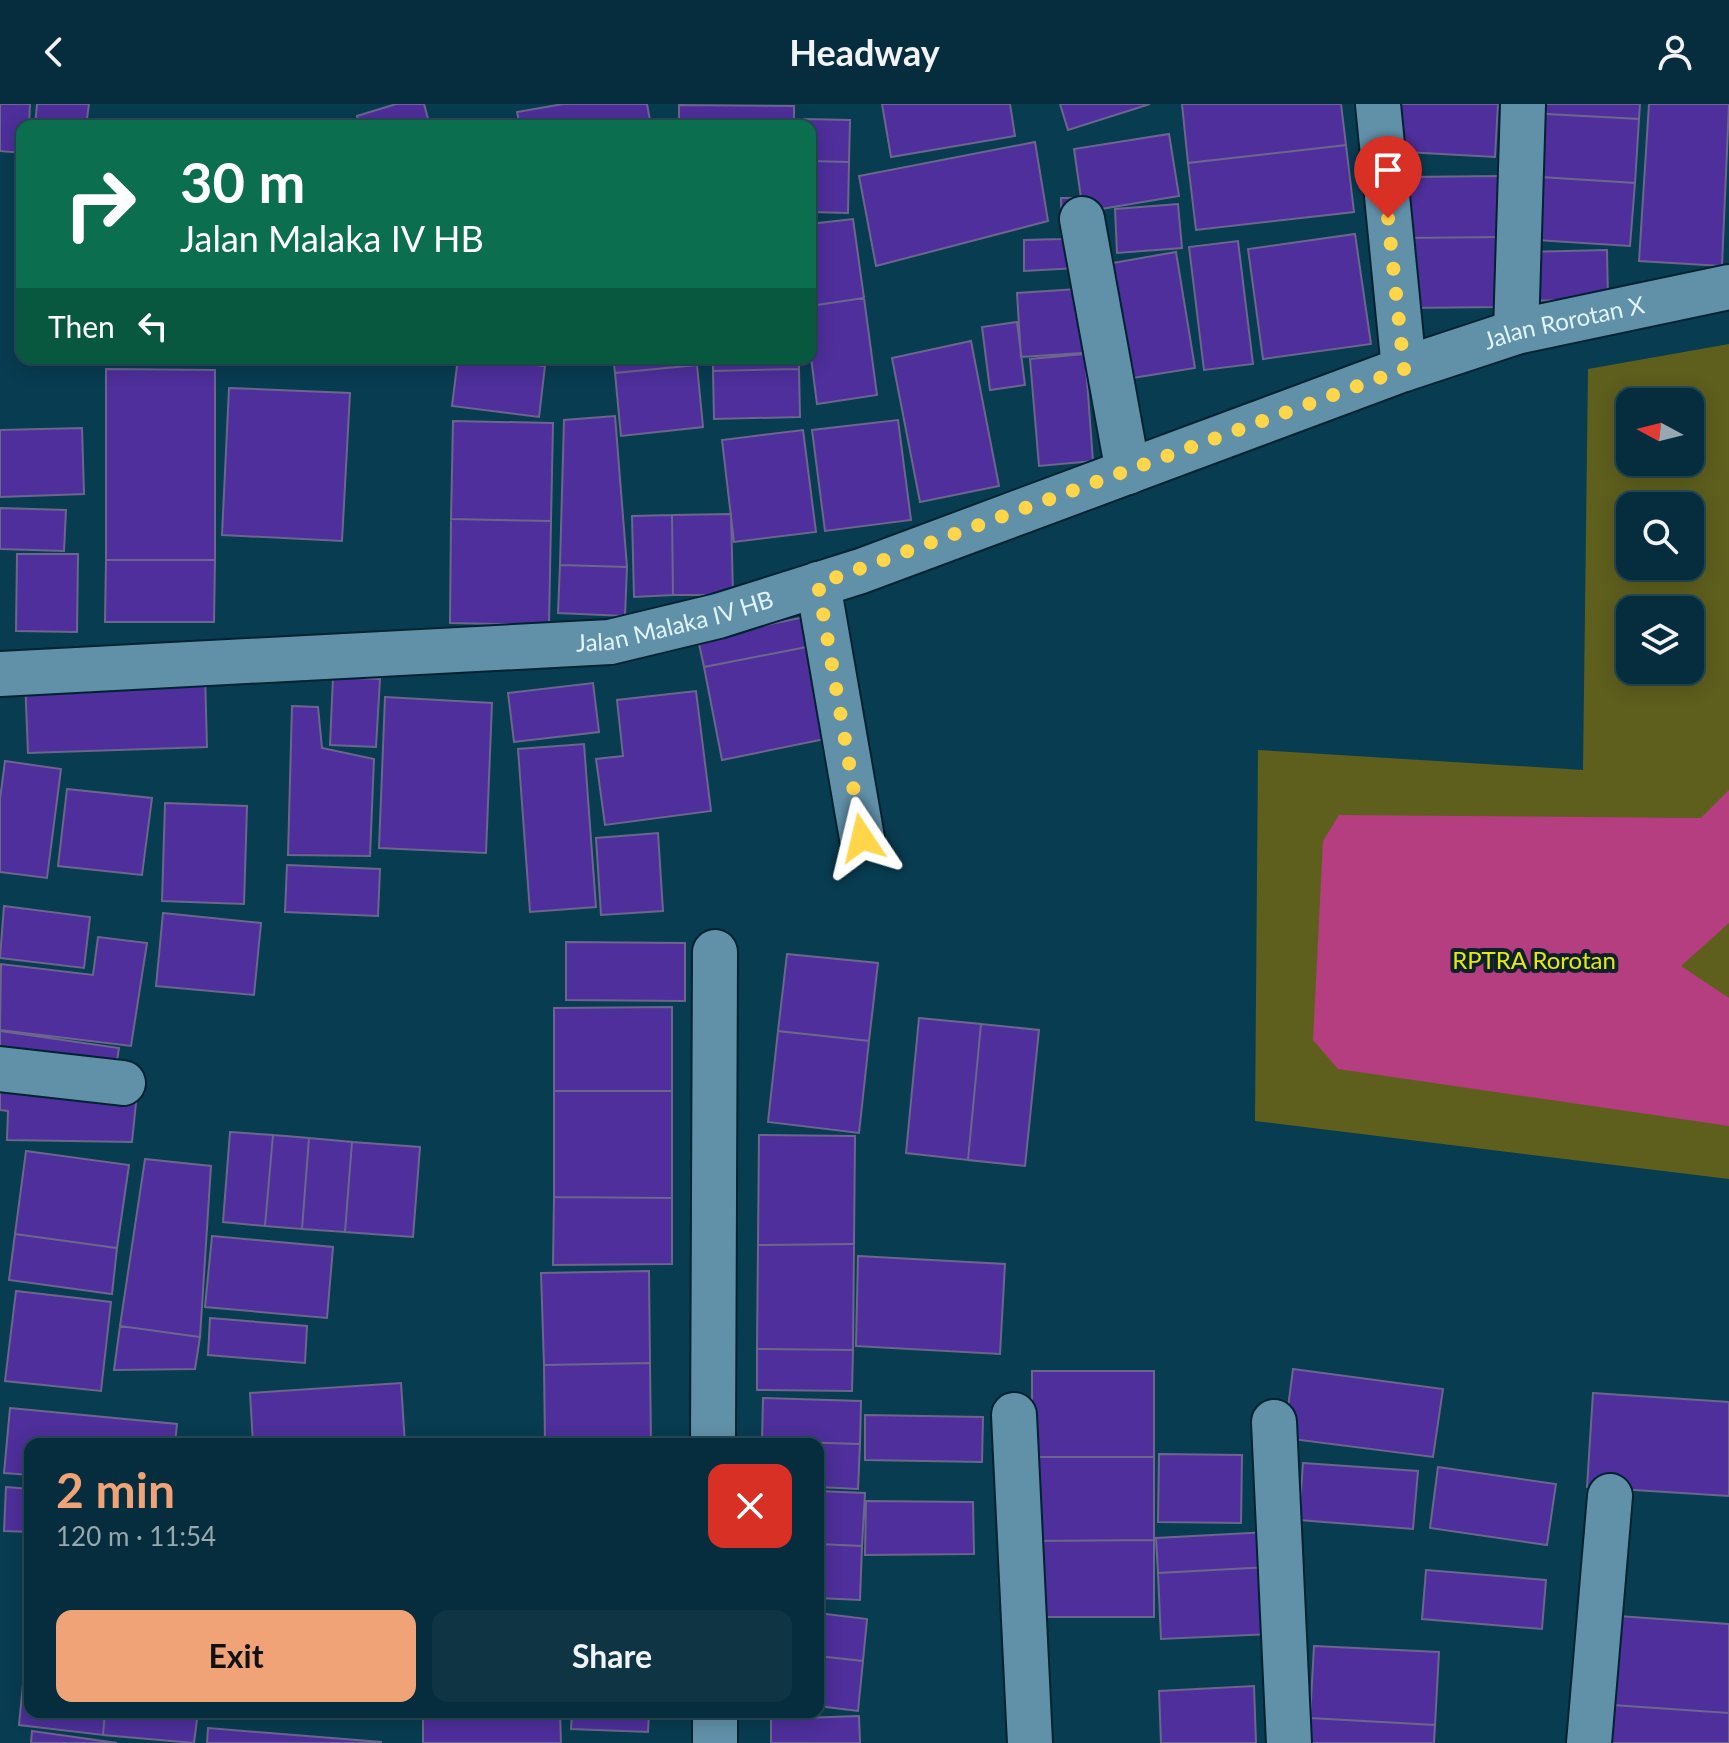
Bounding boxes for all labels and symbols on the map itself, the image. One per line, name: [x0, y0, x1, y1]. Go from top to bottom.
pin: [1354, 136, 1422, 218]
street label: Jalan Rorotan X: [1480, 289, 1647, 355]
north arrow: [1616, 388, 1704, 476]
street label: Jalan Malaka IV HB: [575, 583, 777, 657]
position arrow: [820, 796, 904, 880]
park label: RPTRA Rorotan: [1452, 945, 1616, 974]

